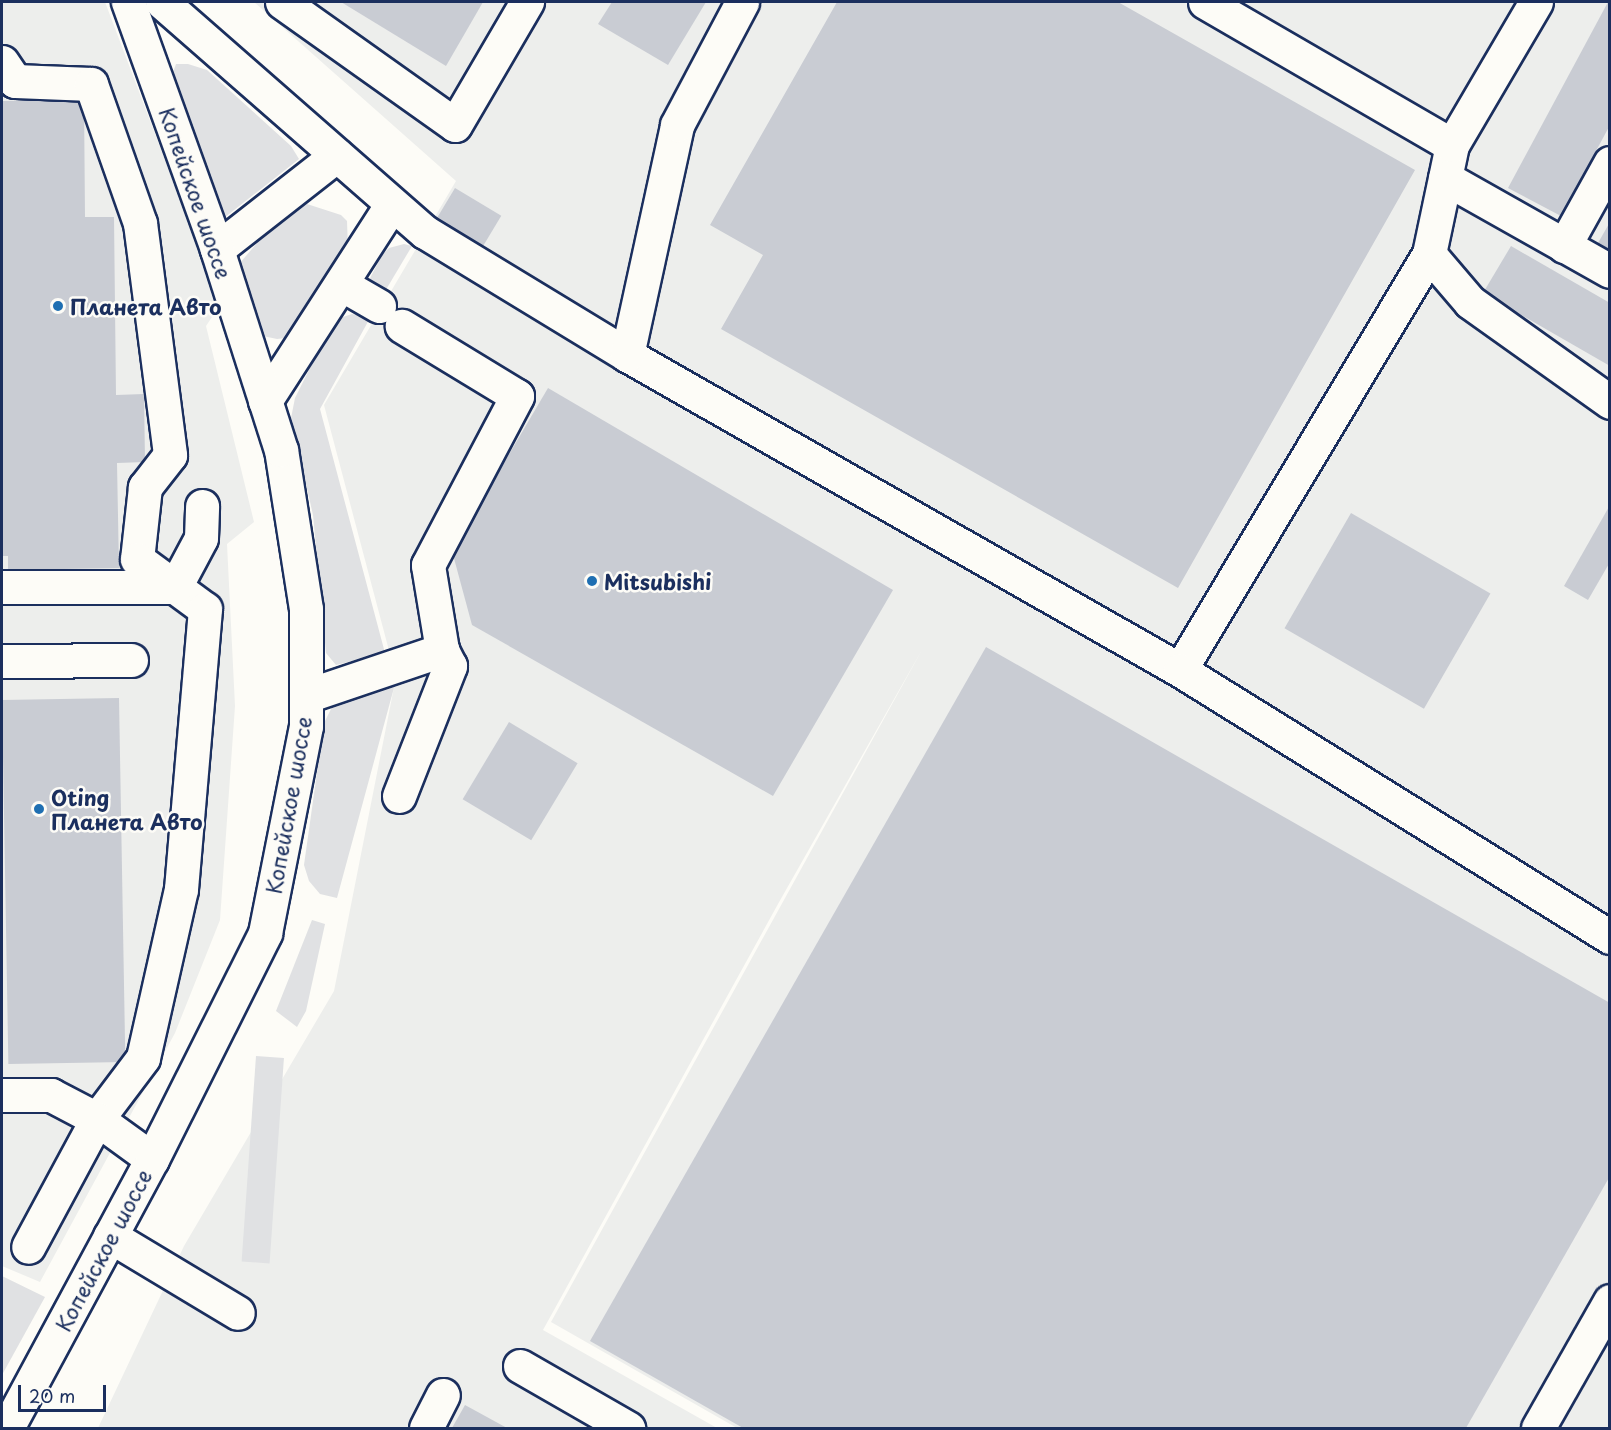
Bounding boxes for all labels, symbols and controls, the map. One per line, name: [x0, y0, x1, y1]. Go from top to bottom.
street label: Копейское шоссе: [155, 104, 237, 282]
place label: Планета Авто: [70, 293, 222, 319]
marker: Планета Авто: [51, 299, 65, 313]
place label: Mitsubishi: [604, 568, 712, 594]
marker: Mitsubishi: [585, 574, 599, 588]
street label: Копейское шоссе: [260, 714, 316, 896]
place label: Oting Планета Авто: [51, 784, 203, 834]
marker: Oting Планета Авто: [32, 802, 46, 816]
street label: Копейское шоссе: [50, 1165, 156, 1335]
scale bar: [21, 1373, 110, 1411]
text: 20 m: [29, 1382, 75, 1409]

